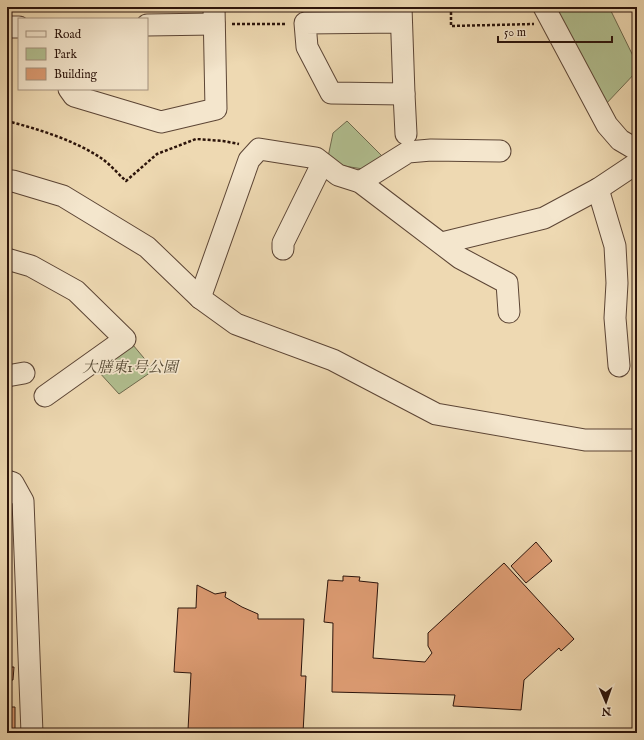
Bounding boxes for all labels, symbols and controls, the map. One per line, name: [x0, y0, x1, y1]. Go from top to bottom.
legend: [18, 18, 148, 90]
scale bar: [498, 18, 612, 44]
text: 50 m: [504, 25, 526, 40]
text: Road: [54, 27, 82, 42]
text: Park: [54, 47, 77, 62]
text: Building: [54, 67, 98, 82]
park label: 大膳東1号公園: [82, 358, 181, 377]
north arrow: [586, 682, 626, 722]
text: N: [601, 704, 612, 718]

